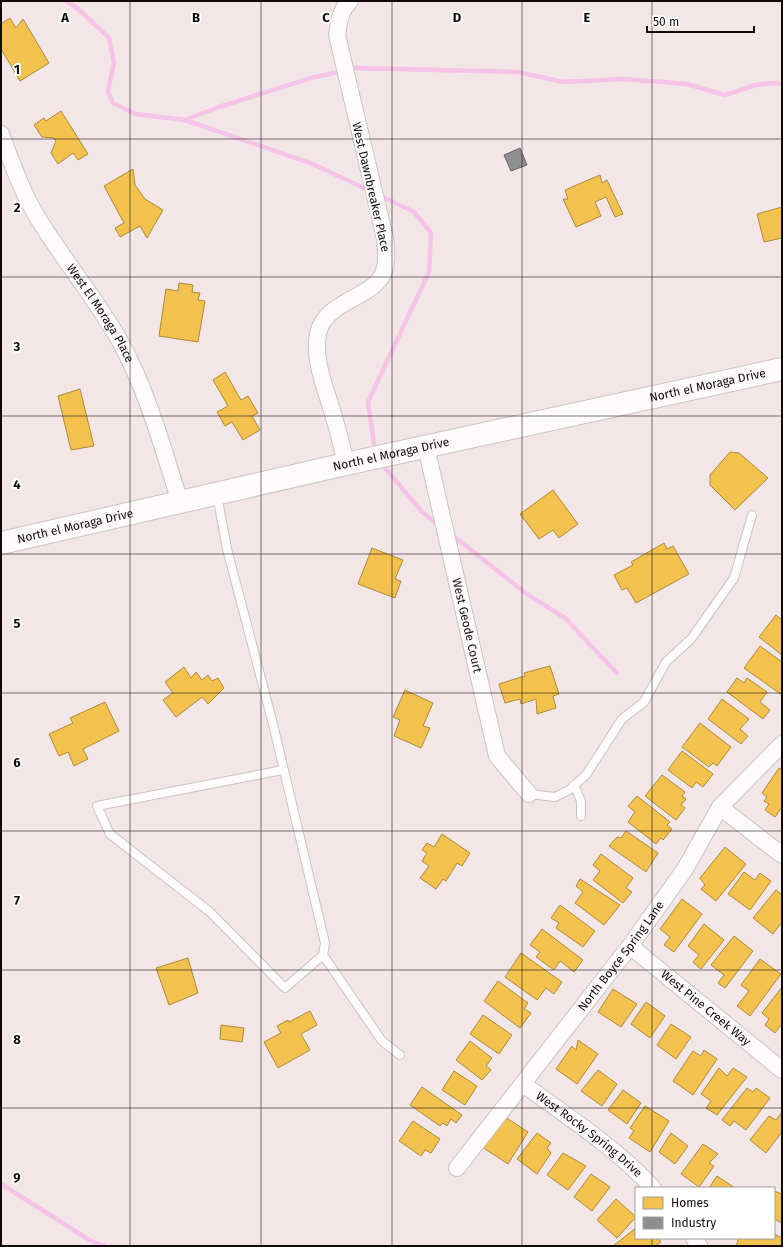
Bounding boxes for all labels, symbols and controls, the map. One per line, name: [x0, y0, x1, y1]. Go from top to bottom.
scale bar: [647, 8, 754, 34]
text: A: [60, 10, 69, 25]
text: B: [192, 10, 200, 25]
text: C: [322, 10, 330, 25]
text: D: [453, 10, 462, 25]
text: E: [584, 10, 591, 25]
text: 50 m: [653, 15, 679, 29]
text: 1: [14, 62, 20, 77]
street label: West Dawnbreaker Place: [349, 121, 393, 253]
text: 2: [14, 200, 21, 215]
street label: West El Moraga Place: [64, 261, 137, 365]
text: 3: [13, 339, 21, 354]
street label: North el Moraga Drive: [648, 366, 767, 405]
street label: North el Moraga Drive: [332, 435, 450, 474]
text: 4: [13, 477, 21, 492]
street label: North el Moraga Drive: [16, 506, 134, 546]
street label: West Geode Court: [449, 577, 485, 675]
text: 5: [14, 616, 21, 631]
text: 6: [13, 755, 21, 770]
text: 7: [14, 893, 20, 908]
street label: North Boyce Spring Lane: [575, 898, 667, 1014]
street label: West Pine Creek Way: [658, 967, 754, 1049]
text: 8: [13, 1032, 21, 1047]
street label: West Rocky Spring Drive: [533, 1089, 645, 1180]
text: 9: [13, 1170, 21, 1185]
legend: [635, 1187, 775, 1239]
text: Homes: [671, 1196, 709, 1210]
text: Industry: [671, 1216, 716, 1230]

